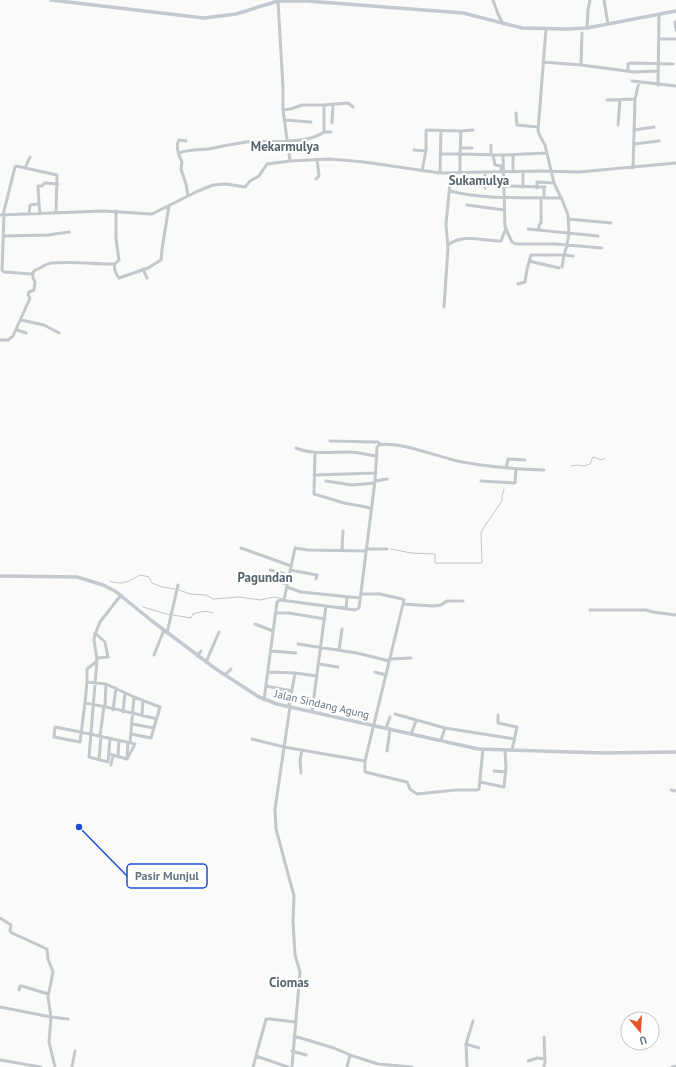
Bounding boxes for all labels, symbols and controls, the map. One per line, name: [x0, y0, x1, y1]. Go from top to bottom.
district label: Mekarmulya: [251, 138, 319, 155]
district label: Sukamulya: [449, 172, 509, 189]
district label: Pagundan: [237, 569, 293, 586]
street label: Jalan Sindang Agung: [272, 686, 371, 722]
callout: Pasir Munjul: [127, 864, 207, 888]
text: Pasir Munjul: [135, 868, 199, 883]
district label: Ciomas: [269, 974, 310, 991]
north arrow: [620, 1011, 660, 1051]
text: U: [638, 1033, 649, 1048]

